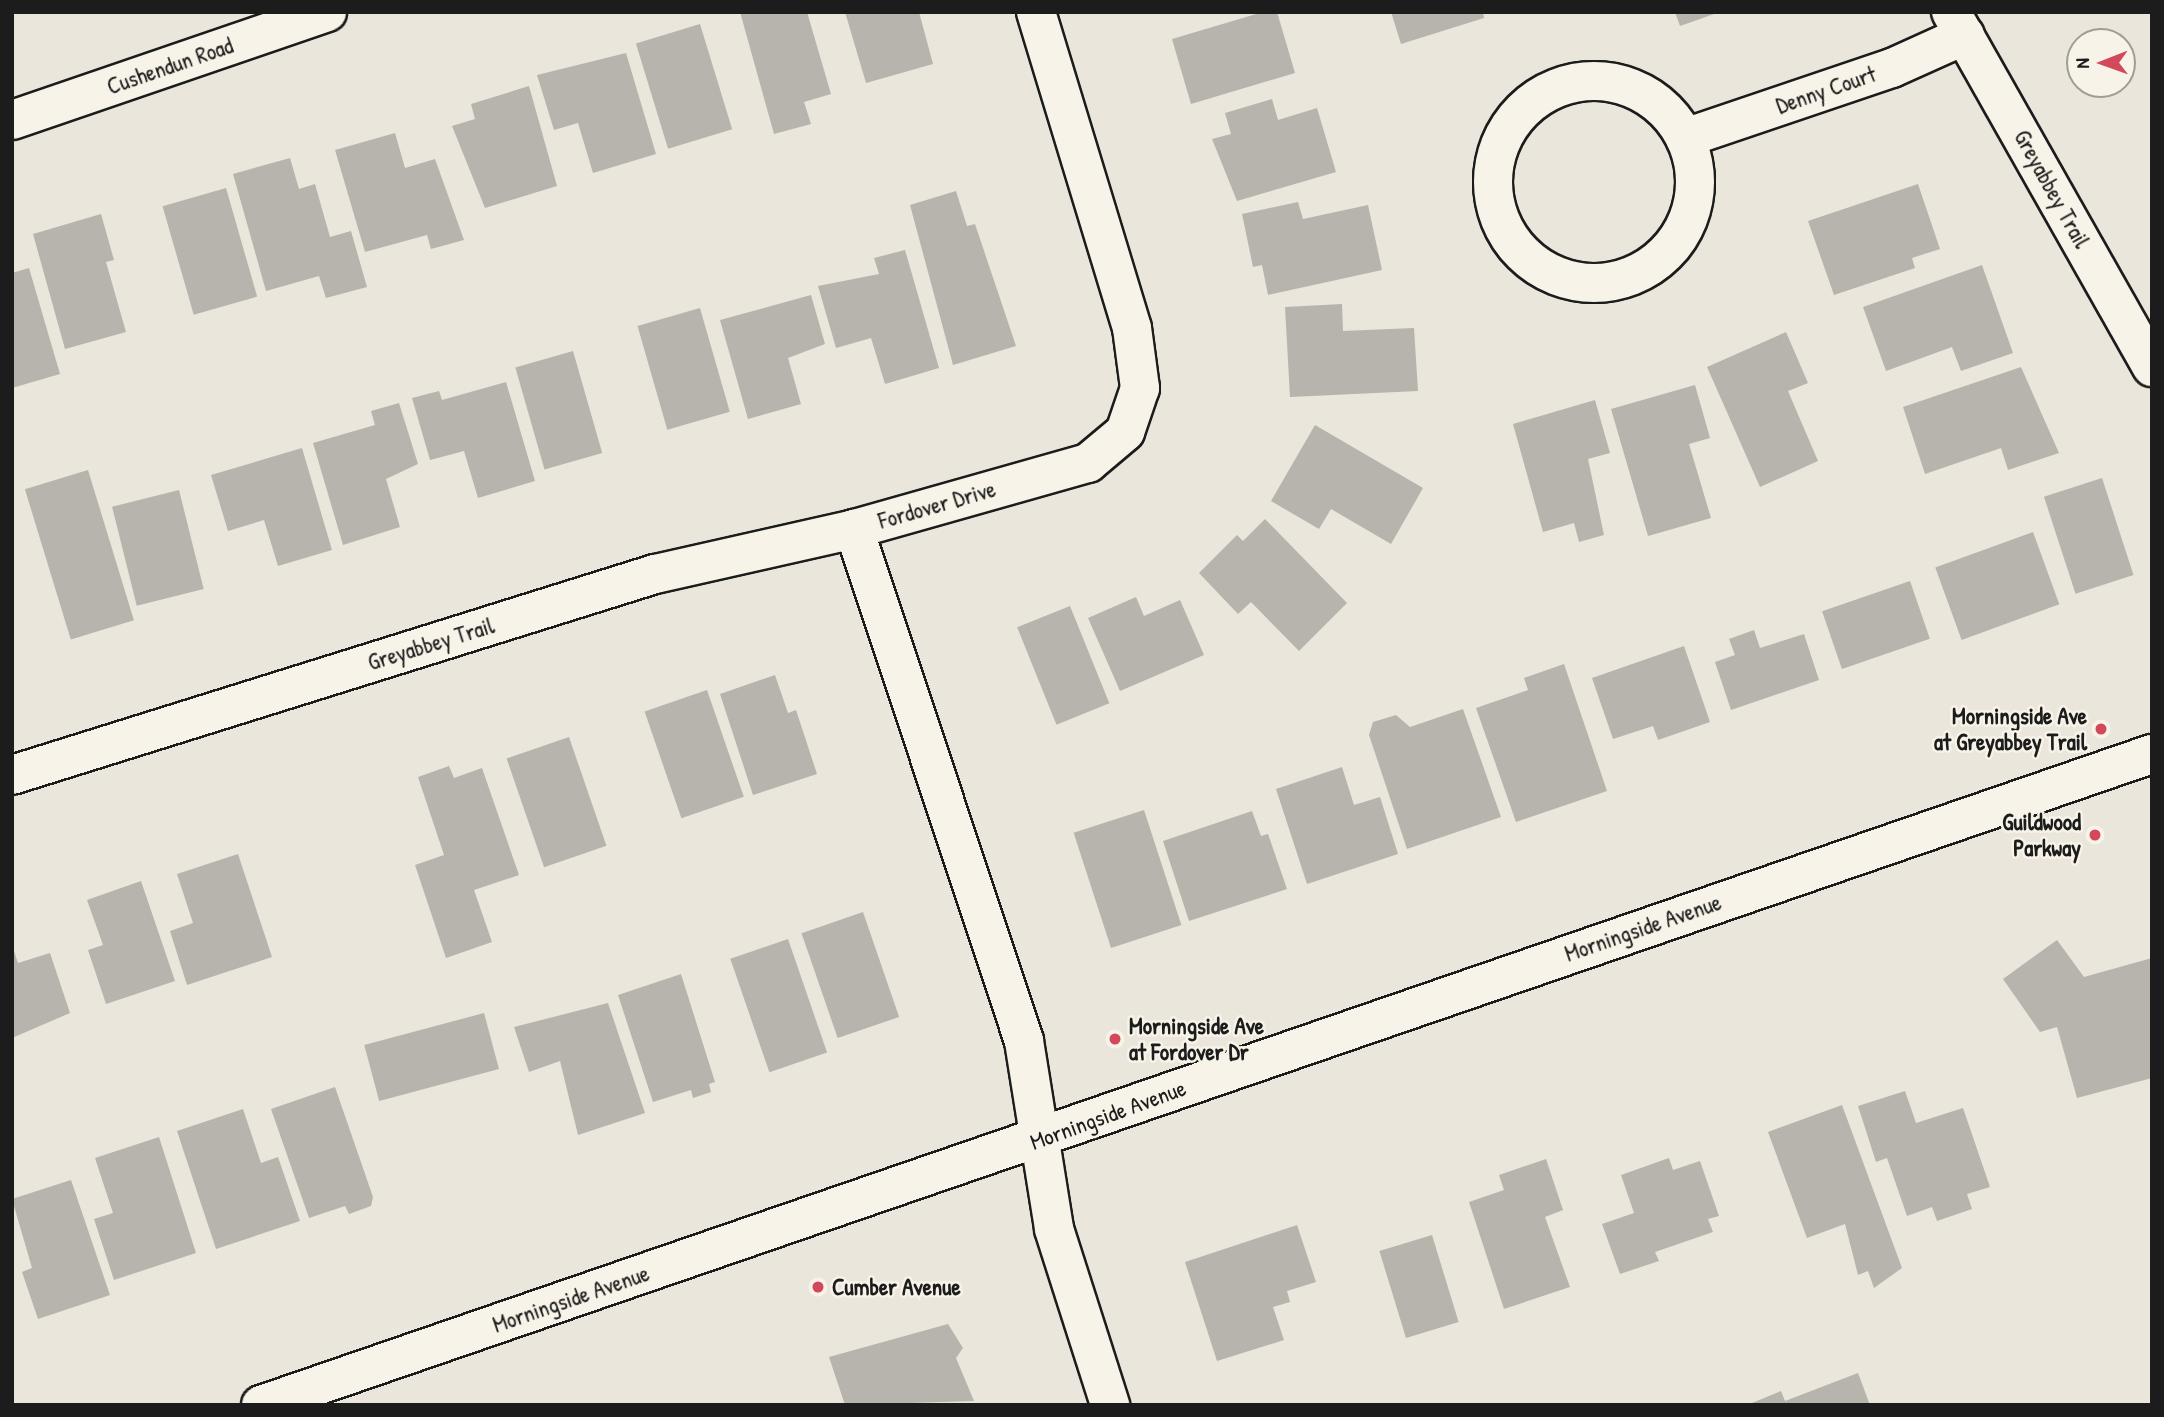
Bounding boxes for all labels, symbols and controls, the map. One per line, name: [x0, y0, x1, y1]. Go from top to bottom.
north arrow: [2066, 28, 2136, 98]
street label: Cushendun Road: [103, 32, 237, 100]
text: N: [2069, 58, 2095, 69]
street label: Denny Court: [1772, 60, 1880, 120]
street label: Greyabbey Trail: [2008, 125, 2096, 253]
street label: Fordover Drive: [875, 475, 999, 535]
street label: Greyabbey Trail: [364, 612, 498, 676]
place label: Morningside Ave at Greyabbey Trail: [1934, 702, 2087, 756]
marker: Morningside Ave at Greyabbey Trail: [2093, 721, 2109, 737]
place label: Guildwood Parkway: [2002, 808, 2081, 862]
marker: Guildwood Parkway: [2087, 827, 2103, 843]
street label: Morningside Avenue: [1561, 888, 1725, 968]
place label: Morningside Ave at Fordover Dr: [1129, 1012, 1264, 1066]
marker: Morningside Ave at Fordover Dr: [1107, 1031, 1123, 1047]
street label: Morningside Avenue: [1026, 1074, 1190, 1156]
street label: Morningside Avenue: [489, 1259, 653, 1339]
place label: Cumber Avenue: [832, 1273, 961, 1301]
marker: Cumber Avenue: [810, 1279, 826, 1295]

